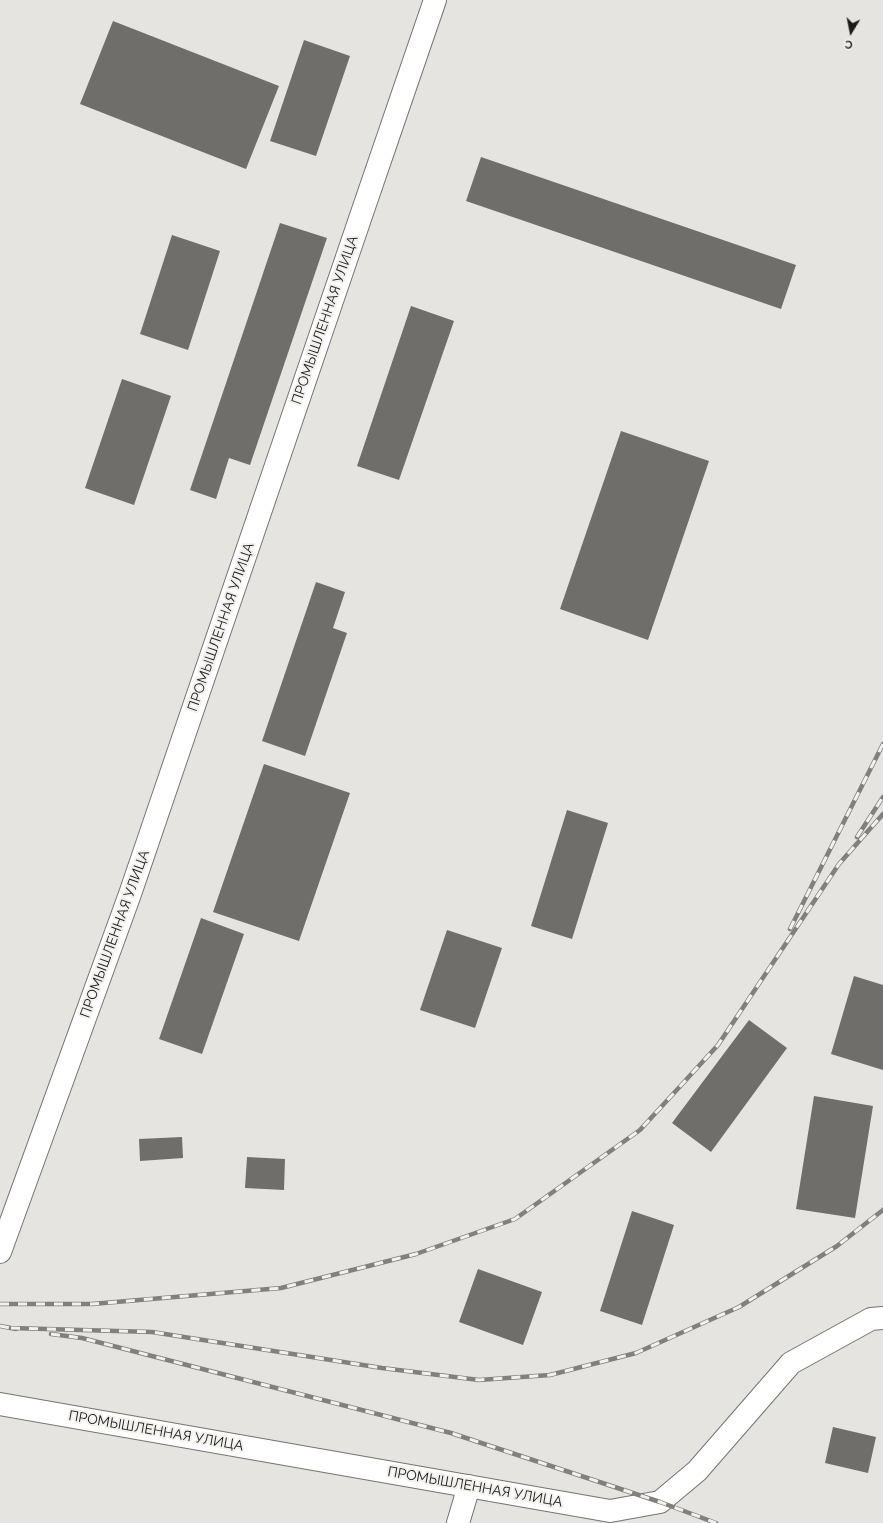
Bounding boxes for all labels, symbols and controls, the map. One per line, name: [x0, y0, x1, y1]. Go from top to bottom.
north arrow: [831, 12, 871, 52]
text: С: [844, 37, 854, 51]
street label: ПРОМЫШЛЕННАЯ УЛИЦА: [288, 233, 362, 407]
street label: ПРОМЫШЛЕННАЯ УЛИЦА: [184, 540, 258, 714]
street label: ПРОМЫШЛЕННАЯ УЛИЦА: [77, 848, 153, 1020]
street label: ПРОМЫШЛЕННАЯ УЛИЦА: [67, 1407, 245, 1455]
street label: ПРОМЫШЛЕННАЯ УЛИЦА: [386, 1463, 564, 1511]

